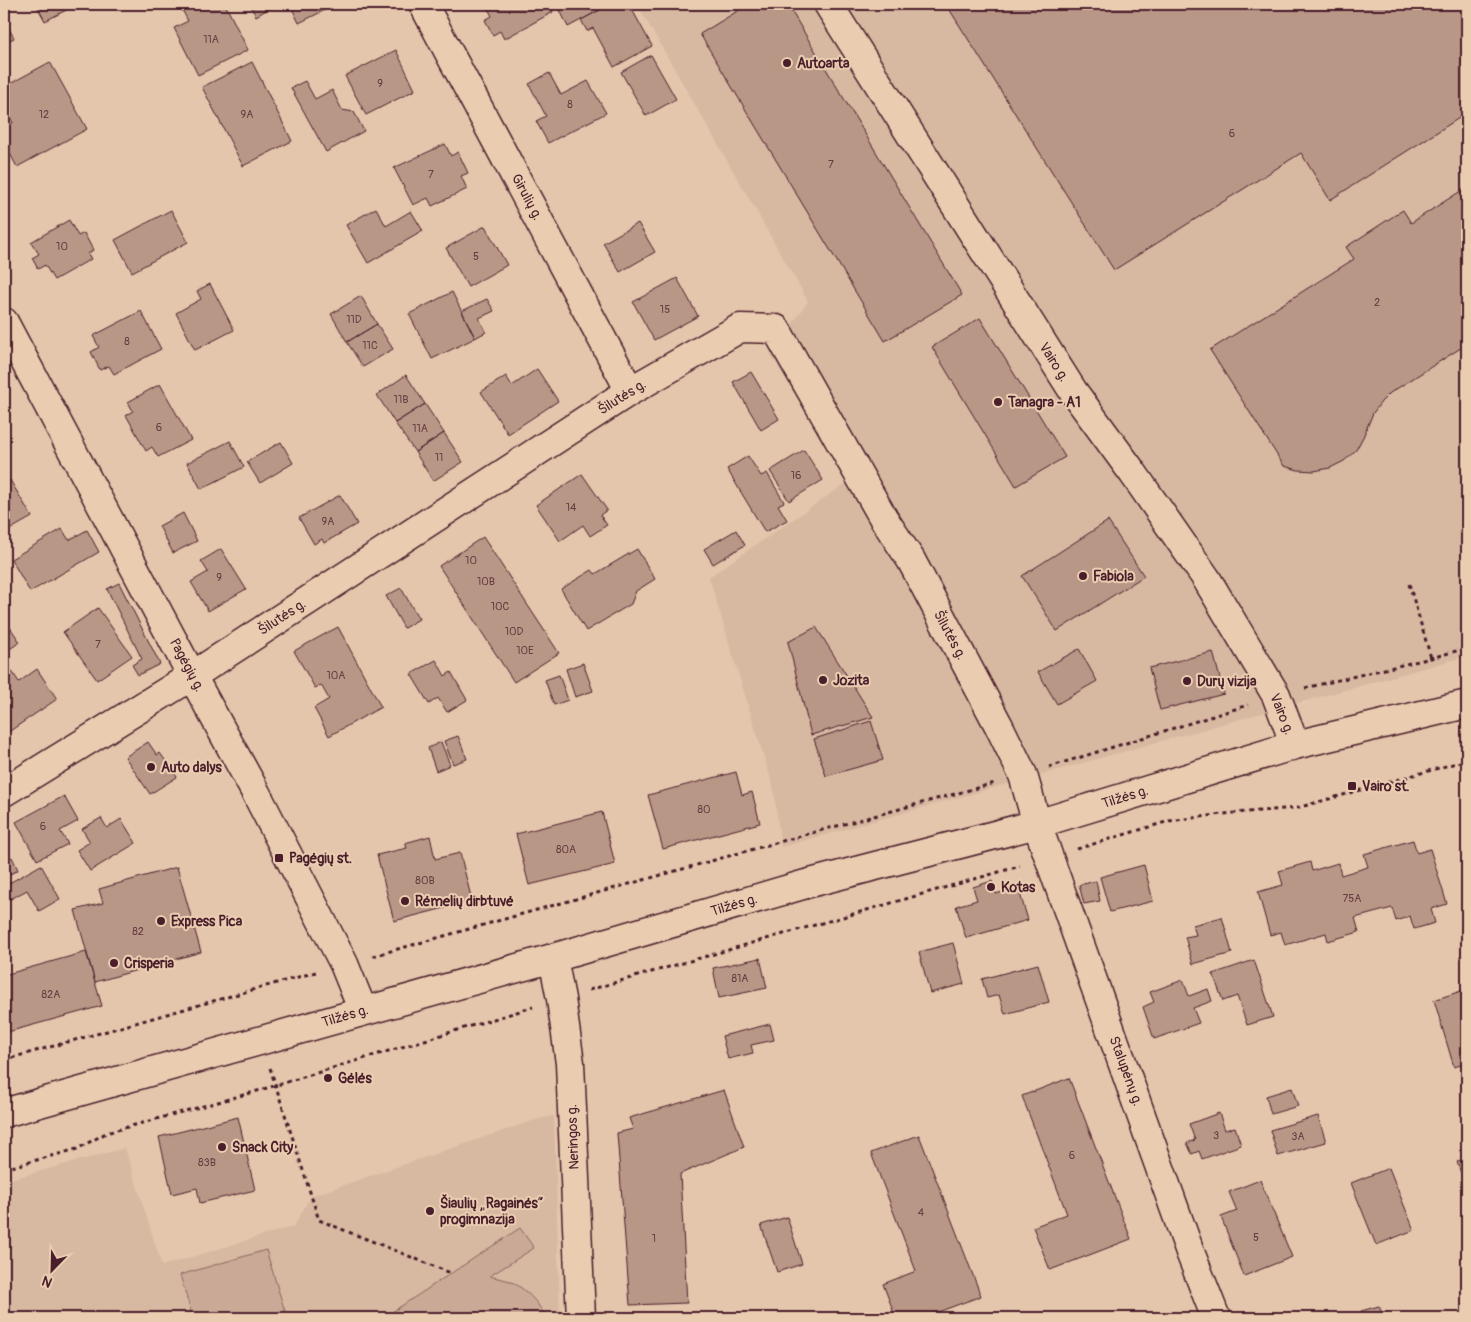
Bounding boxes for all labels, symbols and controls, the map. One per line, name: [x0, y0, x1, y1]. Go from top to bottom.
house number: 11A: [203, 33, 219, 46]
place label: Autoarta: [797, 55, 850, 72]
marker: Autoarta: [781, 57, 793, 69]
house number: 9: [377, 77, 383, 90]
house number: 8: [567, 98, 573, 111]
house number: 12: [39, 108, 49, 121]
house number: 9A: [241, 108, 253, 121]
house number: 6: [1229, 127, 1235, 140]
house number: 7: [828, 158, 834, 171]
house number: 7: [428, 168, 434, 181]
street label: Girulių g.: [508, 171, 546, 223]
house number: 10: [56, 240, 68, 253]
house number: 5: [473, 250, 479, 263]
house number: 2: [1374, 296, 1380, 309]
house number: 15: [660, 303, 670, 316]
house number: 11D: [346, 313, 362, 326]
house number: 8: [124, 335, 130, 348]
house number: 11C: [362, 339, 378, 352]
street label: Vairo g.: [1035, 339, 1073, 385]
street label: Šilutės g.: [594, 375, 649, 418]
house number: 11B: [394, 393, 408, 406]
place label: Tanagra - A1: [1007, 394, 1081, 411]
marker: Tanagra - A1: [992, 396, 1004, 408]
house number: 6: [156, 421, 162, 434]
house number: 11A: [412, 422, 428, 435]
house number: 11: [435, 451, 443, 464]
house number: 16: [791, 469, 801, 482]
house number: 14: [566, 501, 577, 514]
house number: 9A: [322, 515, 334, 528]
house number: 10: [465, 554, 477, 567]
place label: Fabiola: [1093, 568, 1134, 585]
marker: Fabiola: [1077, 570, 1089, 582]
house number: 9: [216, 571, 222, 584]
house number: 10B: [477, 575, 495, 588]
street label: Šilutės g.: [254, 594, 309, 639]
house number: 10C: [491, 600, 510, 613]
street label: Šilutės g.: [930, 607, 971, 663]
house number: 10D: [505, 625, 523, 638]
street label: Pagėgių g.: [166, 635, 208, 695]
house number: 7: [95, 638, 101, 651]
house number: 10E: [516, 644, 534, 657]
house number: 10A: [327, 669, 345, 682]
place label: Jozita: [833, 672, 870, 689]
place label: Durų vizija: [1197, 673, 1257, 690]
marker: Jozita: [817, 674, 829, 686]
marker: Durų vizija: [1181, 675, 1193, 687]
street label: Vairo g.: [1266, 691, 1298, 737]
place label: Auto dalys: [161, 759, 222, 776]
marker: Auto dalys: [145, 761, 157, 773]
place label: Vairo st.: [1362, 778, 1410, 795]
marker: Vairo st.: [1346, 780, 1358, 792]
street label: Tilžės g.: [1100, 782, 1150, 812]
house number: 80: [697, 803, 711, 816]
house number: 6: [40, 820, 46, 833]
house number: 80A: [556, 843, 576, 856]
place label: Pagėgių st.: [289, 850, 352, 867]
marker: Pagėgių st.: [273, 852, 285, 864]
house number: 80B: [415, 874, 435, 887]
place label: Kotas: [1001, 879, 1036, 896]
marker: Kotas: [985, 881, 997, 893]
street label: Tilžės g.: [709, 890, 759, 920]
house number: 75A: [1343, 892, 1361, 905]
place label: Rėmelių dirbtuvė: [415, 893, 514, 910]
marker: Rėmelių dirbtuvė: [399, 895, 411, 907]
place label: Express Pica: [171, 913, 243, 930]
marker: Express Pica: [155, 915, 167, 927]
house number: 82: [132, 925, 144, 938]
place label: Crisperia: [124, 955, 174, 972]
marker: Crisperia: [108, 957, 120, 969]
house number: 81A: [732, 972, 748, 985]
house number: 82A: [42, 988, 60, 1001]
street label: Tilžės g.: [320, 1001, 370, 1031]
street label: Stalupėnų g.: [1106, 1034, 1146, 1108]
place label: Gėlės: [338, 1070, 373, 1087]
marker: Gėlės: [322, 1072, 334, 1084]
street label: Neringos g.: [563, 1104, 583, 1170]
house number: 3: [1213, 1129, 1219, 1142]
house number: 3A: [1291, 1130, 1305, 1143]
place label: Snack City: [232, 1139, 293, 1156]
marker: Snack City: [216, 1141, 228, 1153]
house number: 6: [1069, 1149, 1075, 1162]
house number: 83B: [198, 1156, 216, 1169]
place label: Šiaulių „Ragainės“ progimnazija: [440, 1194, 544, 1228]
marker: Šiaulių „Ragainės“ progimnazija: [424, 1205, 436, 1217]
house number: 4: [918, 1206, 925, 1219]
house number: 5: [1253, 1231, 1259, 1244]
house number: 1: [652, 1232, 656, 1245]
north arrow: [28, 1244, 78, 1294]
text: N: [39, 1272, 55, 1291]

